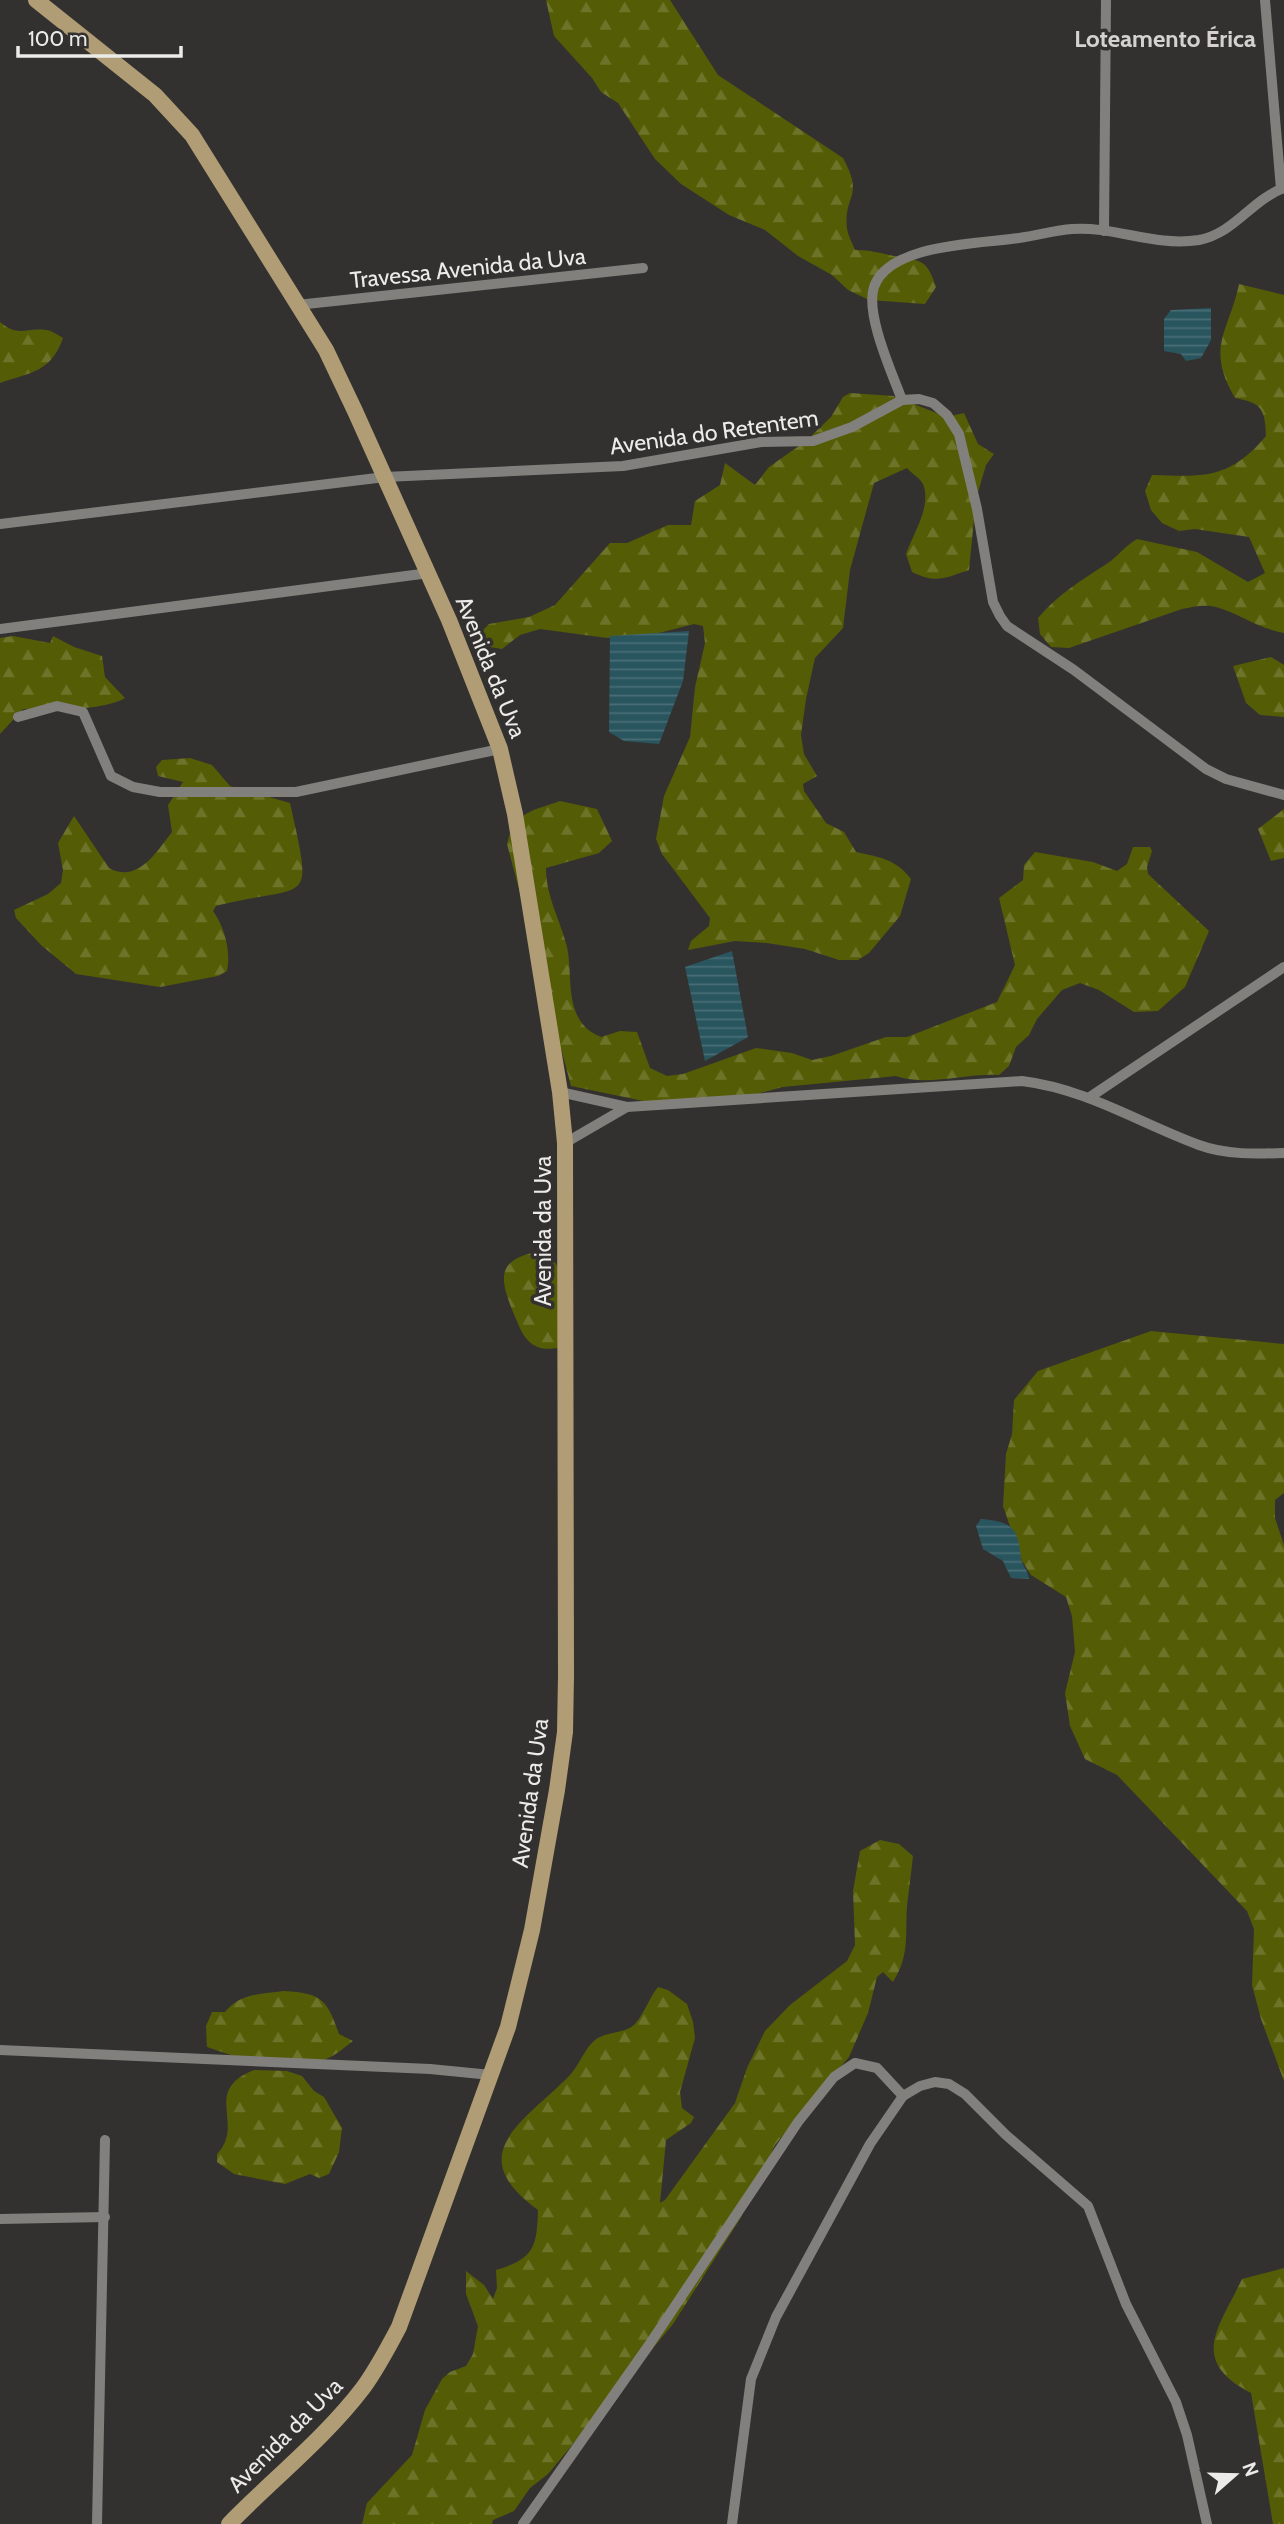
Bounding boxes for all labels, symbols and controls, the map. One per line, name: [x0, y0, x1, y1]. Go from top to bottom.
scale bar: [18, 14, 180, 58]
district label: Loteamento Érica: [1074, 24, 1256, 53]
text: 100 m: [28, 26, 87, 51]
street label: Travessa Avenida da Uva: [349, 242, 587, 294]
street label: Avenida do Retentem: [608, 403, 820, 461]
street label: Avenida da Uva: [450, 592, 532, 742]
street label: Avenida da Uva: [529, 1156, 557, 1306]
street label: Avenida da Uva: [506, 1716, 554, 1870]
street label: Avenida da Uva: [222, 2372, 348, 2498]
north arrow: [1200, 2440, 1270, 2510]
text: N: [1237, 2459, 1264, 2480]

